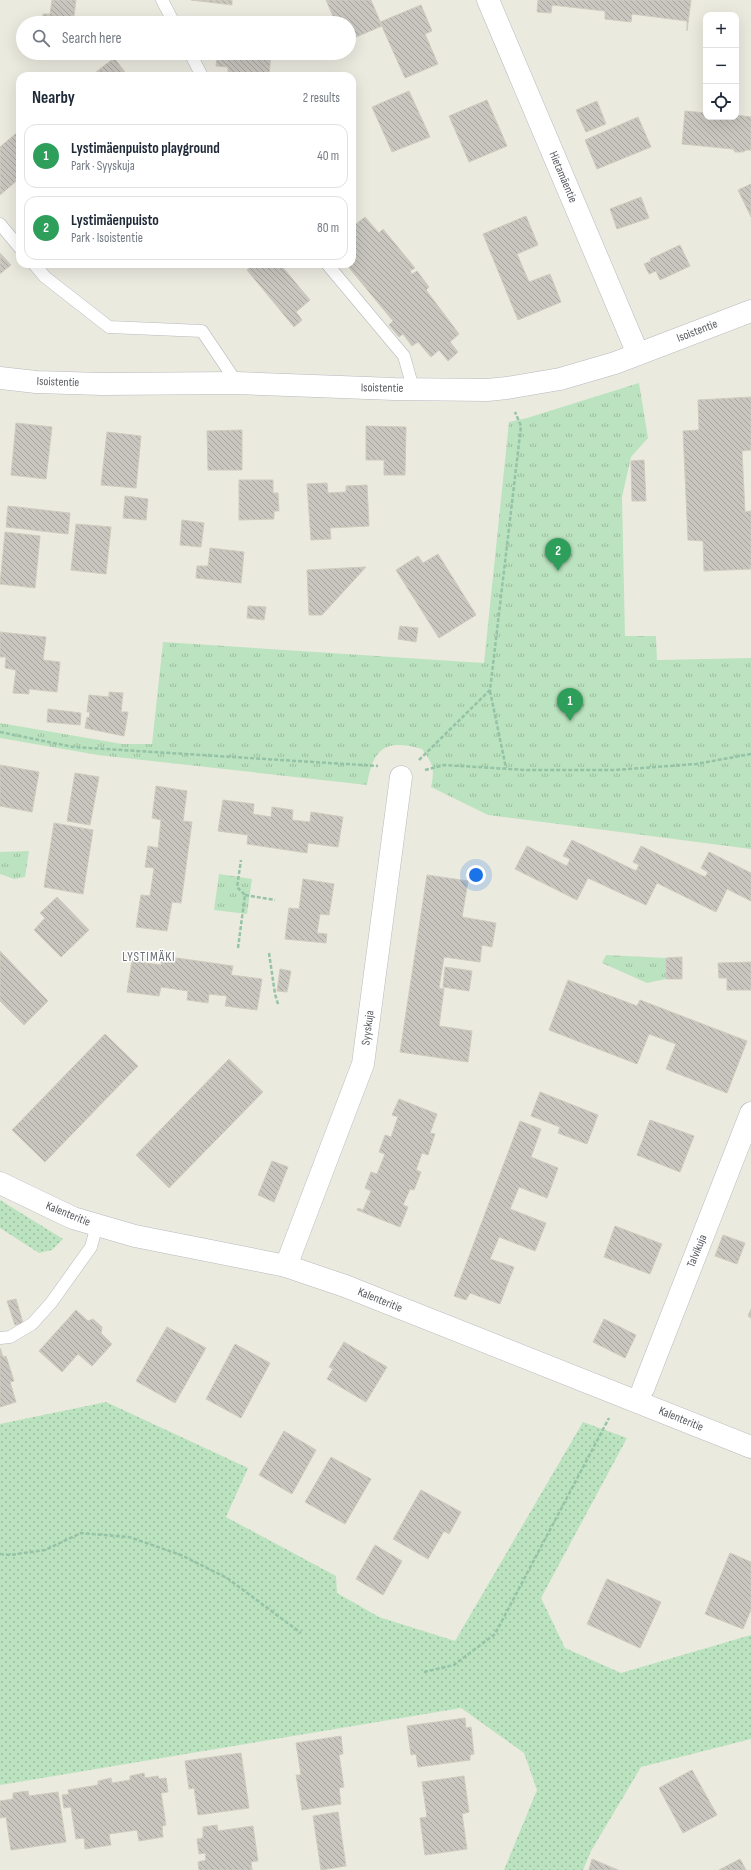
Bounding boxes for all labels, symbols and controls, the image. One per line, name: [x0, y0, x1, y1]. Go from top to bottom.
map controls: [703, 12, 739, 120]
button: +: [703, 12, 739, 48]
search box: [16, 16, 356, 60]
icon: search: [30, 27, 52, 49]
text: Search here: [62, 29, 122, 48]
button: −: [703, 48, 739, 84]
button: locate: [703, 84, 739, 120]
text: Nearby: [32, 88, 75, 108]
text: 2 results: [303, 90, 340, 106]
text: Lystimäenpuisto playground: [71, 139, 220, 158]
text: 1: [43, 148, 49, 164]
text: 40 m: [317, 148, 339, 164]
street label: Hietamäentie: [545, 149, 581, 205]
text: Park · Syyskuja: [71, 158, 135, 174]
text: Lystimäenpuisto: [71, 211, 159, 230]
text: 2: [43, 220, 49, 236]
text: 80 m: [317, 220, 339, 236]
text: Park · Isoistentie: [71, 230, 143, 246]
street label: Isoistentie: [674, 316, 720, 346]
street label: Isoistentie: [36, 374, 80, 390]
street label: Isoistentie: [361, 380, 404, 396]
pin: 2: [545, 538, 571, 571]
pin: 1: [557, 688, 583, 721]
your location: [466, 865, 486, 885]
district label: LYSTIMÄKI: [122, 949, 176, 965]
street label: Syyskuja: [358, 1009, 378, 1046]
street label: Kalenteritie: [43, 1198, 93, 1230]
street label: Talvikuja: [684, 1232, 710, 1270]
street label: Kalenteritie: [355, 1284, 405, 1316]
street label: Kalenteritie: [656, 1403, 706, 1435]

